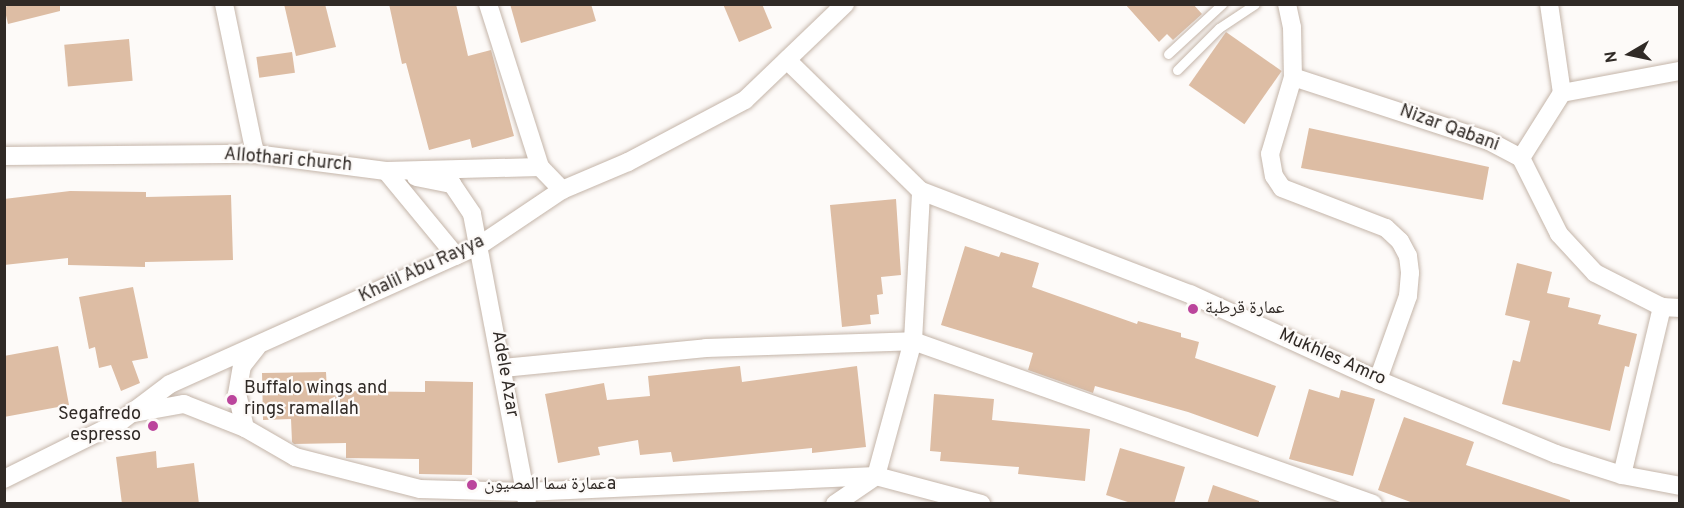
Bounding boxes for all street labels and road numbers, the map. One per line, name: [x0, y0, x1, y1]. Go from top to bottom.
street label: Nizar Qabani: [1396, 101, 1502, 157]
street label: Allothari church: [223, 145, 353, 177]
street label: Khalil Abu Rayya: [356, 231, 488, 309]
street label: Mukhles Amro: [1275, 325, 1389, 391]
street label: Adele Azar: [486, 329, 522, 419]

